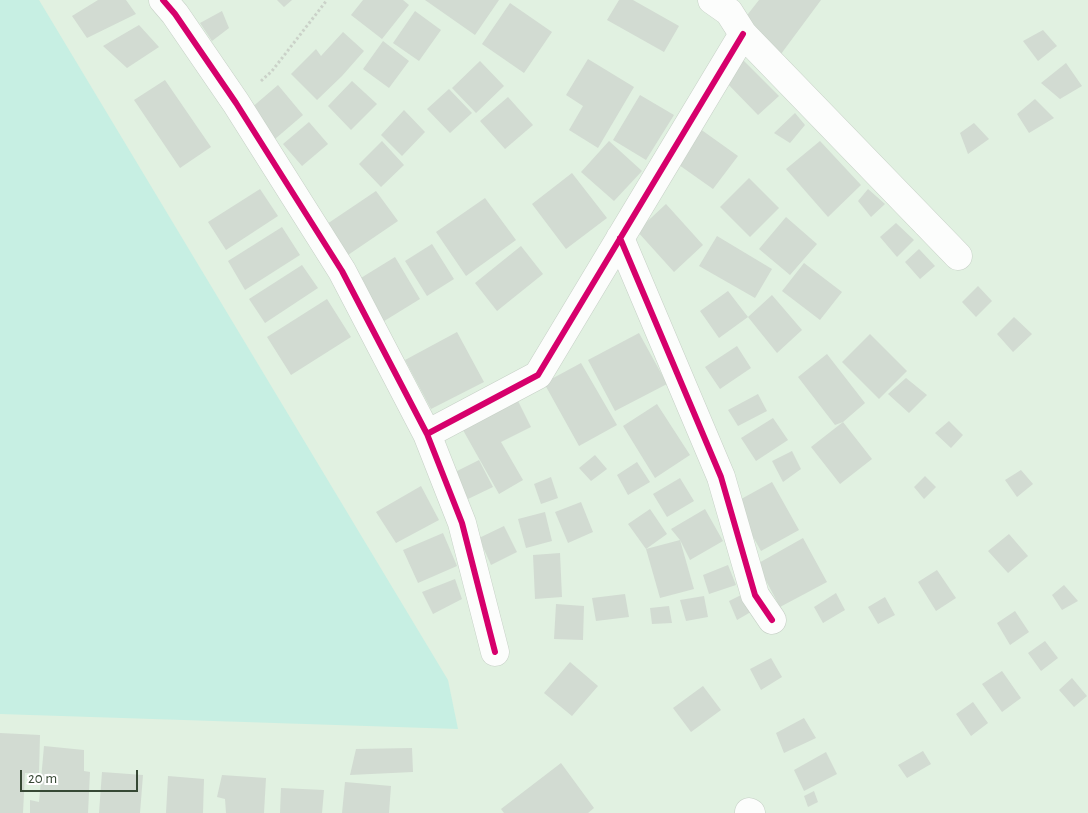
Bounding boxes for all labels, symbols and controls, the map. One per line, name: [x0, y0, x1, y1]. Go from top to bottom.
scale bar: [22, 760, 140, 792]
text: 20 m: [28, 771, 57, 786]

